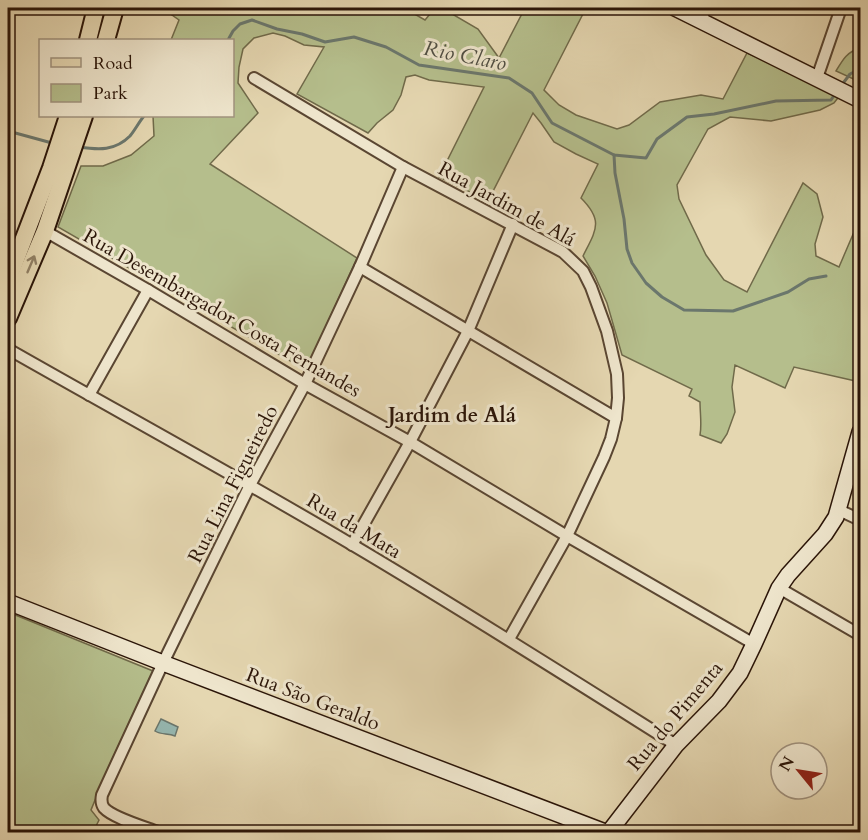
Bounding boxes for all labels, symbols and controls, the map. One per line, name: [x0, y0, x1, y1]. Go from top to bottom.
water label: Rio Claro: [421, 34, 509, 78]
legend: [39, 39, 234, 117]
text: Road: [93, 51, 133, 76]
text: Park: [93, 81, 128, 106]
street label: Rua Jardim de Alá: [433, 155, 581, 253]
street label: Rua Desembargador Costa Fernandes: [78, 222, 366, 404]
one-way arrow: [26, 256, 37, 274]
street label: Rua Lina Figueiredo: [182, 400, 285, 568]
district label: Jardim de Alá: [385, 401, 517, 430]
street label: Rua da Mata: [302, 487, 407, 565]
street label: Rua do Pimenta: [621, 655, 729, 777]
street label: Rua São Geraldo: [242, 661, 384, 737]
north arrow: [769, 741, 829, 801]
text: N: [774, 752, 800, 776]

